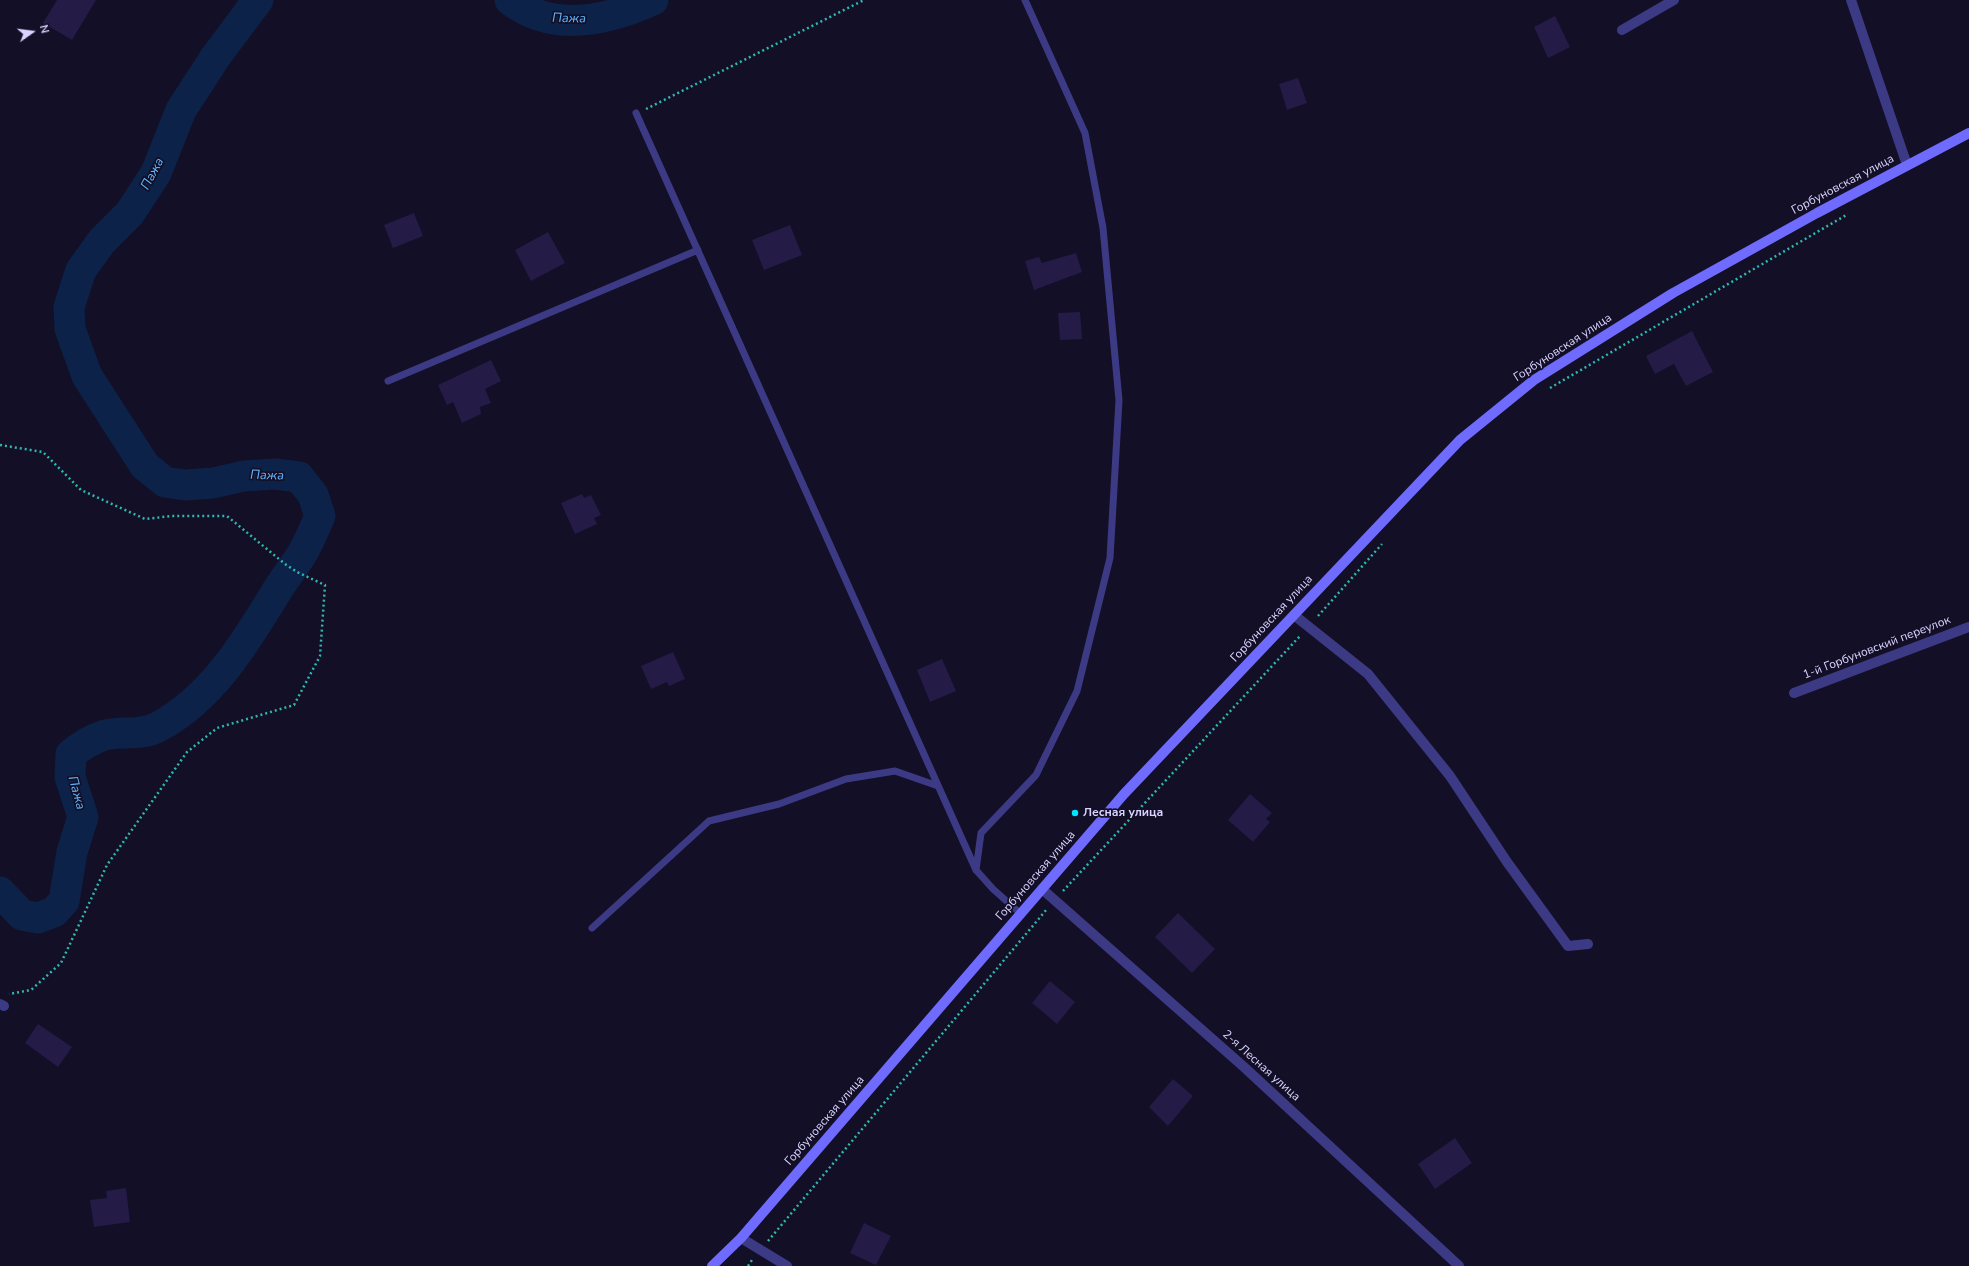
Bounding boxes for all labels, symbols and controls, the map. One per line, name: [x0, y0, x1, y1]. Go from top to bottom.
water label: Пажа: [552, 11, 586, 27]
north arrow: [12, 12, 52, 52]
text: N: [36, 23, 52, 35]
street label: Горбуновская улица: [1789, 152, 1897, 218]
water label: Пажа: [138, 155, 168, 193]
street label: Горбуновская улица: [1511, 311, 1615, 385]
water label: Пажа: [250, 468, 284, 484]
street label: Горбуновская улица: [1228, 572, 1316, 666]
street label: 1-й Горбуновский переулок: [1801, 613, 1953, 683]
water label: Пажа: [64, 775, 88, 811]
place label: Лесная улица: [1083, 806, 1163, 820]
marker: Лесная улица: [1070, 808, 1080, 818]
street label: Горбуновская улица: [993, 828, 1079, 924]
street label: 2-я Лесная улица: [1219, 1027, 1303, 1105]
street label: Горбуновская улица: [782, 1073, 868, 1169]

